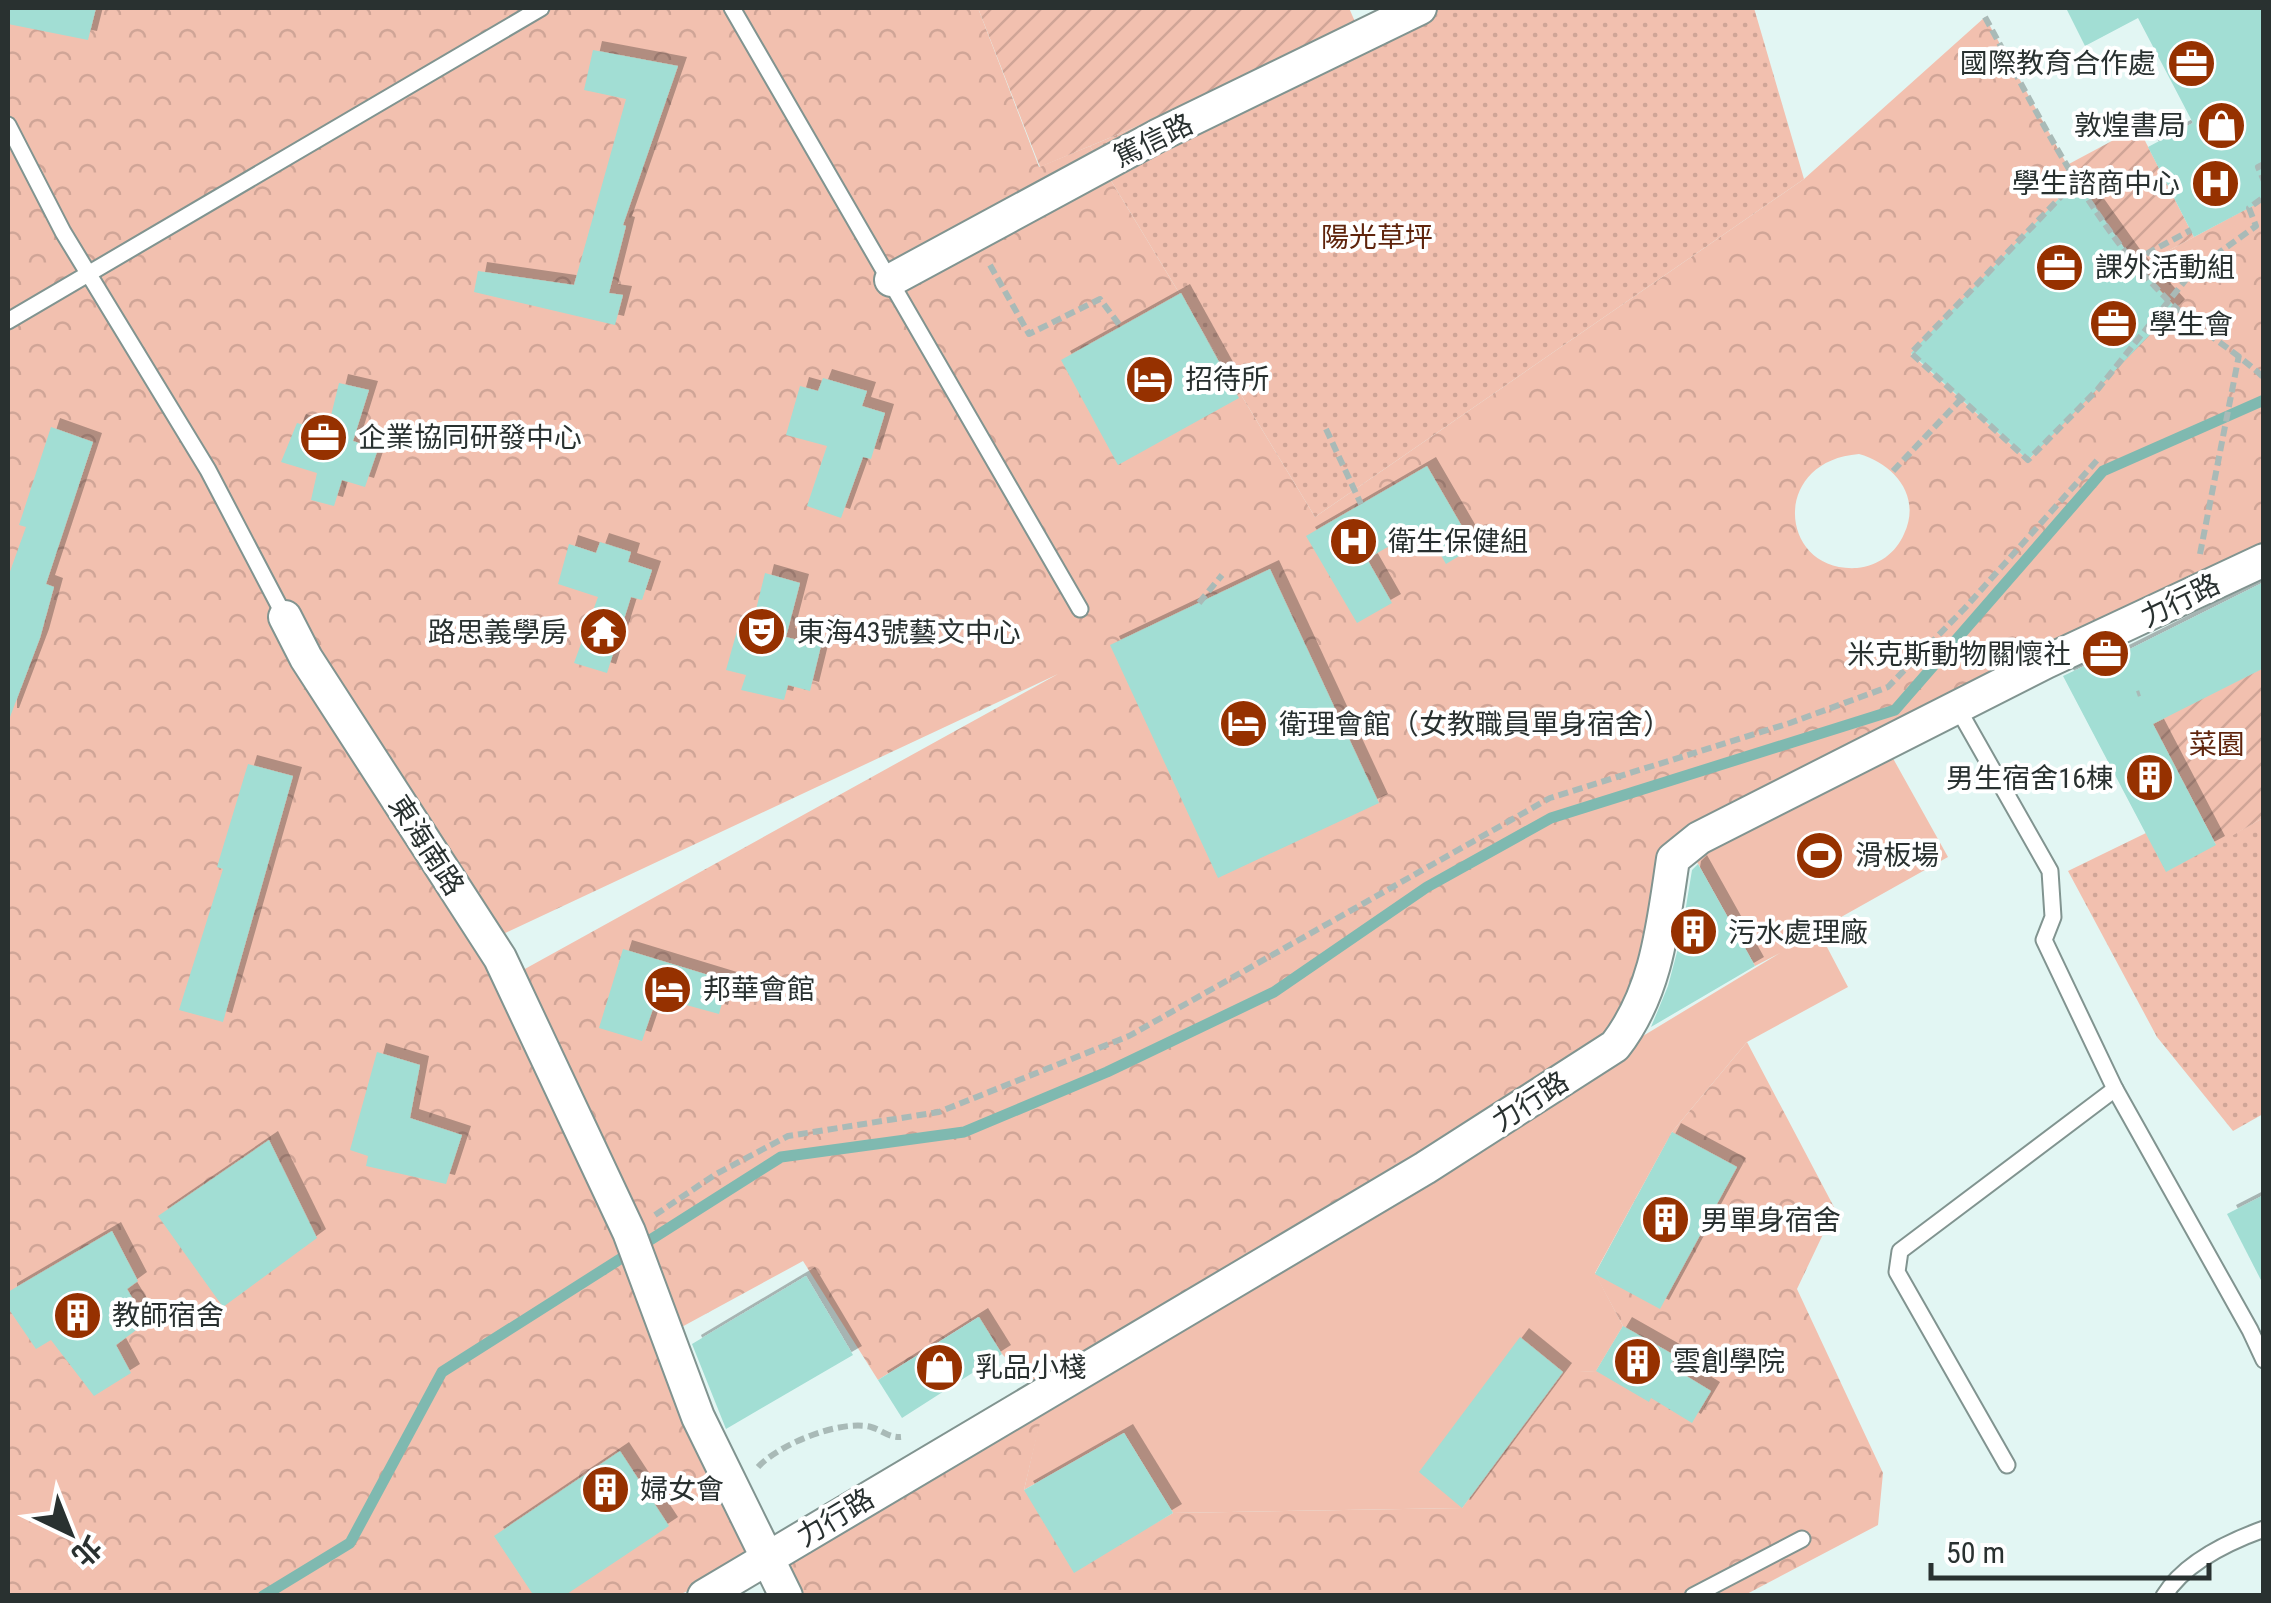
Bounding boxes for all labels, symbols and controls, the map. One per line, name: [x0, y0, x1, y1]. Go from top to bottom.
office icon: 國際教育合作處: [2165, 37, 2217, 89]
place label: 國際教育合作處: [1960, 47, 2156, 80]
shop icon: 敦煌書局: [2195, 99, 2247, 151]
street label: 篤信路: [1108, 107, 1198, 174]
place label: 敦煌書局: [2074, 109, 2186, 142]
hospital icon: 學生諮商中心: [2189, 157, 2241, 209]
place label: 學生諮商中心: [2012, 167, 2180, 200]
park label: 陽光草坪: [1321, 221, 1433, 254]
office icon: 課外活動組: [2034, 241, 2086, 293]
place label: 課外活動組: [2095, 251, 2235, 284]
office icon: 學生會: [2088, 298, 2140, 350]
place label: 學生會: [2149, 308, 2233, 341]
hotel icon: 招待所: [1124, 353, 1176, 405]
place label: 招待所: [1185, 363, 1269, 396]
office icon: 企業協同研發中心: [297, 411, 349, 463]
place label: 企業協同研發中心: [358, 421, 582, 454]
hospital icon: 衛生保健組: [1327, 515, 1379, 567]
place label: 衛生保健組: [1388, 525, 1528, 558]
street label: 力行路: [2135, 567, 2225, 634]
temple icon: 路思義學房: [577, 606, 629, 658]
theatre icon: 東海43號藝文中心: [736, 606, 788, 658]
place label: 路思義學房: [428, 616, 568, 649]
place label: 東海43號藝文中心: [797, 616, 1021, 649]
office icon: 米克斯動物關懷社: [2080, 628, 2132, 680]
place label: 米克斯動物關懷社: [1847, 638, 2071, 671]
hotel icon: 衛理會館（女教職員單身宿舍）: [1218, 698, 1270, 750]
place label: 衛理會館（女教職員單身宿舍）: [1279, 708, 1671, 741]
park label: 菜園: [2189, 728, 2245, 761]
building icon: 男生宿舍16棟: [2123, 752, 2175, 804]
place label: 男生宿舍16棟: [1946, 762, 2114, 795]
street label: 東海南路: [382, 789, 471, 901]
sports icon: 滑板場: [1794, 829, 1846, 881]
place label: 滑板場: [1855, 839, 1939, 872]
building icon: 污水處理廠: [1667, 906, 1719, 958]
place label: 污水處理廠: [1728, 916, 1868, 949]
hotel icon: 邦華會館: [642, 963, 694, 1015]
place label: 邦華會館: [703, 973, 815, 1006]
street label: 力行路: [1486, 1065, 1574, 1138]
building icon: 男單身宿舍: [1640, 1194, 1692, 1246]
place label: 男單身宿舍: [1701, 1204, 1841, 1237]
building icon: 教師宿舍: [51, 1289, 103, 1341]
place label: 教師宿舍: [112, 1299, 224, 1332]
building icon: 雲創學院: [1612, 1335, 1664, 1387]
shop icon: 乳品小棧: [914, 1341, 966, 1393]
place label: 雲創學院: [1673, 1345, 1785, 1378]
place label: 乳品小棧: [975, 1351, 1087, 1384]
building icon: 婦女會: [579, 1463, 631, 1515]
place label: 婦女會: [640, 1473, 724, 1506]
street label: 力行路: [791, 1482, 880, 1553]
north arrow: [20, 1483, 120, 1583]
scale bar: [1931, 1518, 2208, 1580]
text: 北: [65, 1529, 108, 1573]
text: 50 m: [1946, 1535, 2005, 1570]

